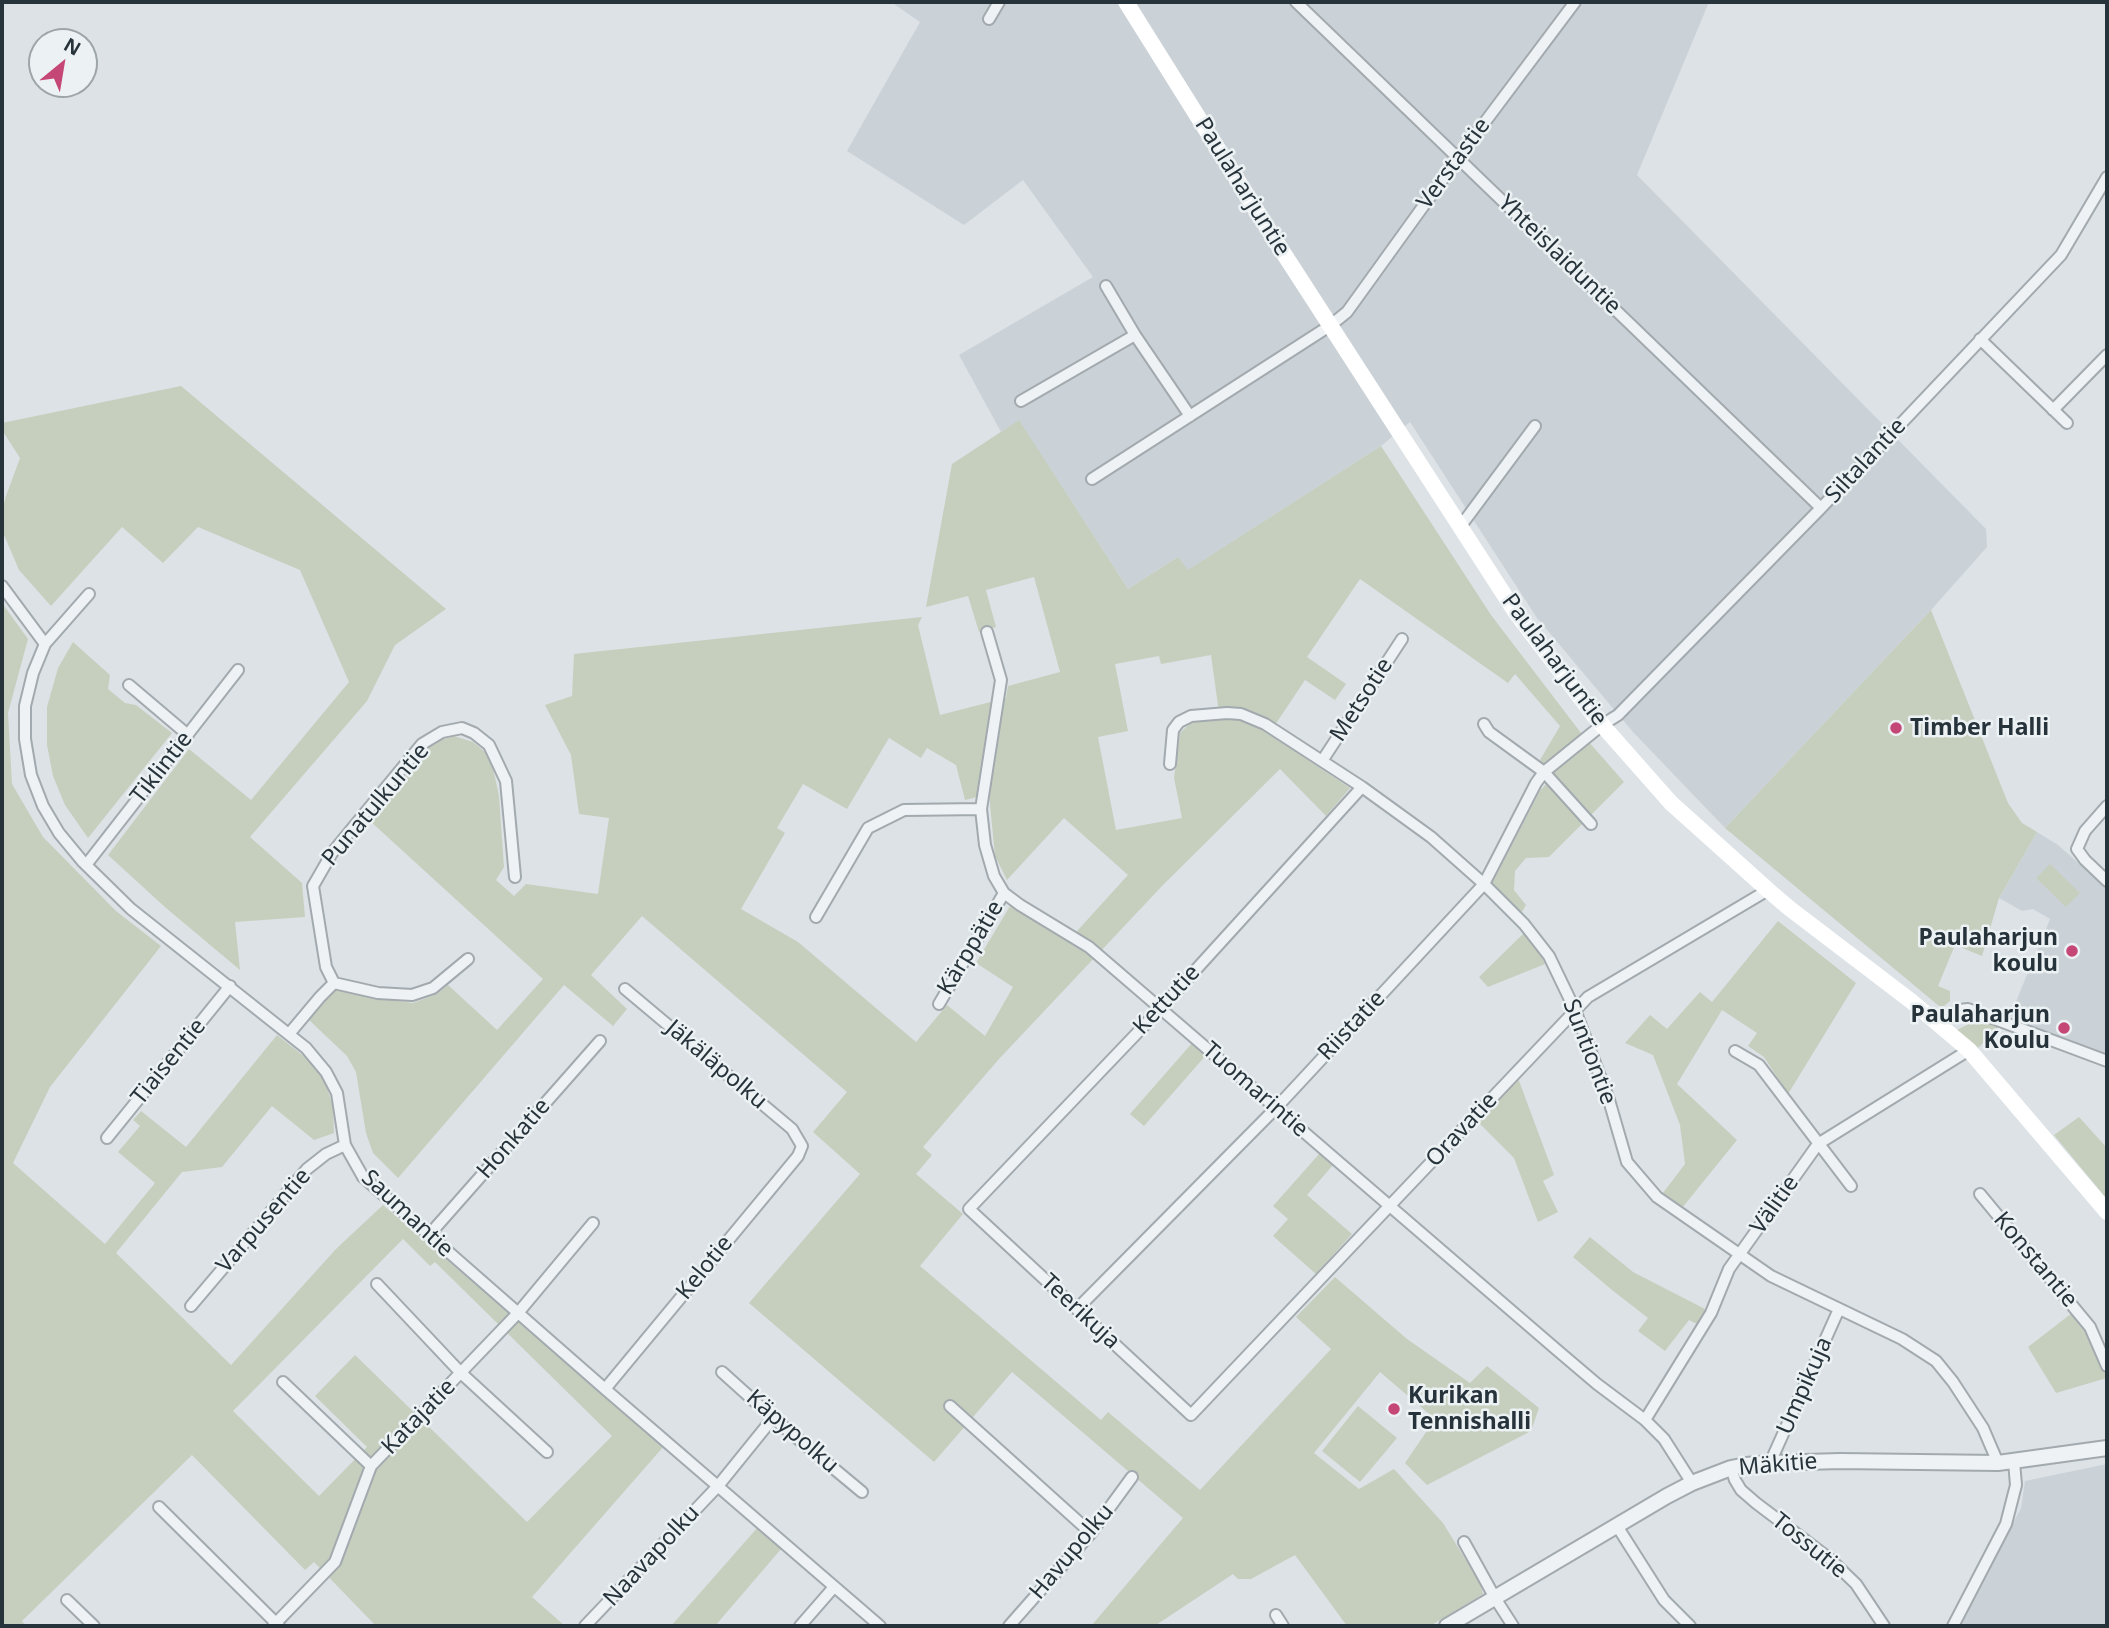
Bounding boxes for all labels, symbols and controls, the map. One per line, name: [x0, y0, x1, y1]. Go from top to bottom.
north arrow: [28, 28, 98, 98]
text: N: [59, 31, 86, 62]
street label: Paulaharjuntie: [1188, 113, 1296, 261]
street label: Verstastie: [1412, 113, 1496, 215]
street label: Yhteislaiduntie: [1492, 189, 1626, 321]
street label: Siltalantie: [1820, 413, 1912, 509]
street label: Paulaharjuntie: [1495, 589, 1613, 731]
street label: Metsotie: [1325, 653, 1399, 747]
place label: Timber Halli: [1910, 714, 2049, 742]
marker: Timber Halli: [1888, 720, 1904, 736]
street label: Tiklintie: [125, 726, 199, 810]
street label: Punatulkuntie: [317, 738, 435, 872]
street label: Kärppätie: [932, 896, 1010, 1000]
place label: Paulaharjun koulu: [1919, 924, 2058, 978]
marker: Paulaharjun koulu: [2064, 943, 2080, 959]
street label: Kettutie: [1128, 959, 1206, 1041]
street label: Riistatie: [1313, 985, 1391, 1067]
street label: Suntiontie: [1556, 995, 1622, 1109]
place label: Paulaharjun Koulu: [1911, 1001, 2050, 1055]
street label: Tiaisentie: [126, 1013, 212, 1111]
street label: Jäkäläpolku: [660, 1015, 772, 1115]
marker: Paulaharjun Koulu: [2056, 1020, 2072, 1036]
street label: Tuomarintie: [1197, 1037, 1313, 1143]
street label: Oravatie: [1421, 1087, 1503, 1173]
street label: Honkatie: [472, 1093, 556, 1185]
street label: Varpusentie: [211, 1163, 317, 1279]
street label: Saumantie: [355, 1164, 459, 1264]
street label: Välitie: [1745, 1170, 1805, 1240]
street label: Konstantie: [1987, 1207, 2083, 1313]
street label: Kelotie: [671, 1230, 739, 1306]
street label: Teerikuja: [1035, 1269, 1125, 1355]
street label: Umpikuja: [1771, 1333, 1839, 1439]
street label: Katajatie: [376, 1373, 462, 1461]
place label: Kurikan Tennishalli: [1408, 1382, 1531, 1436]
street label: Käpypolku: [740, 1385, 844, 1479]
marker: Kurikan Tennishalli: [1386, 1401, 1402, 1417]
street label: Mäkitie: [1737, 1448, 1819, 1482]
street label: Havupolku: [1024, 1499, 1120, 1605]
street label: Naavapolku: [598, 1500, 706, 1612]
street label: Tossutie: [1766, 1507, 1852, 1585]

